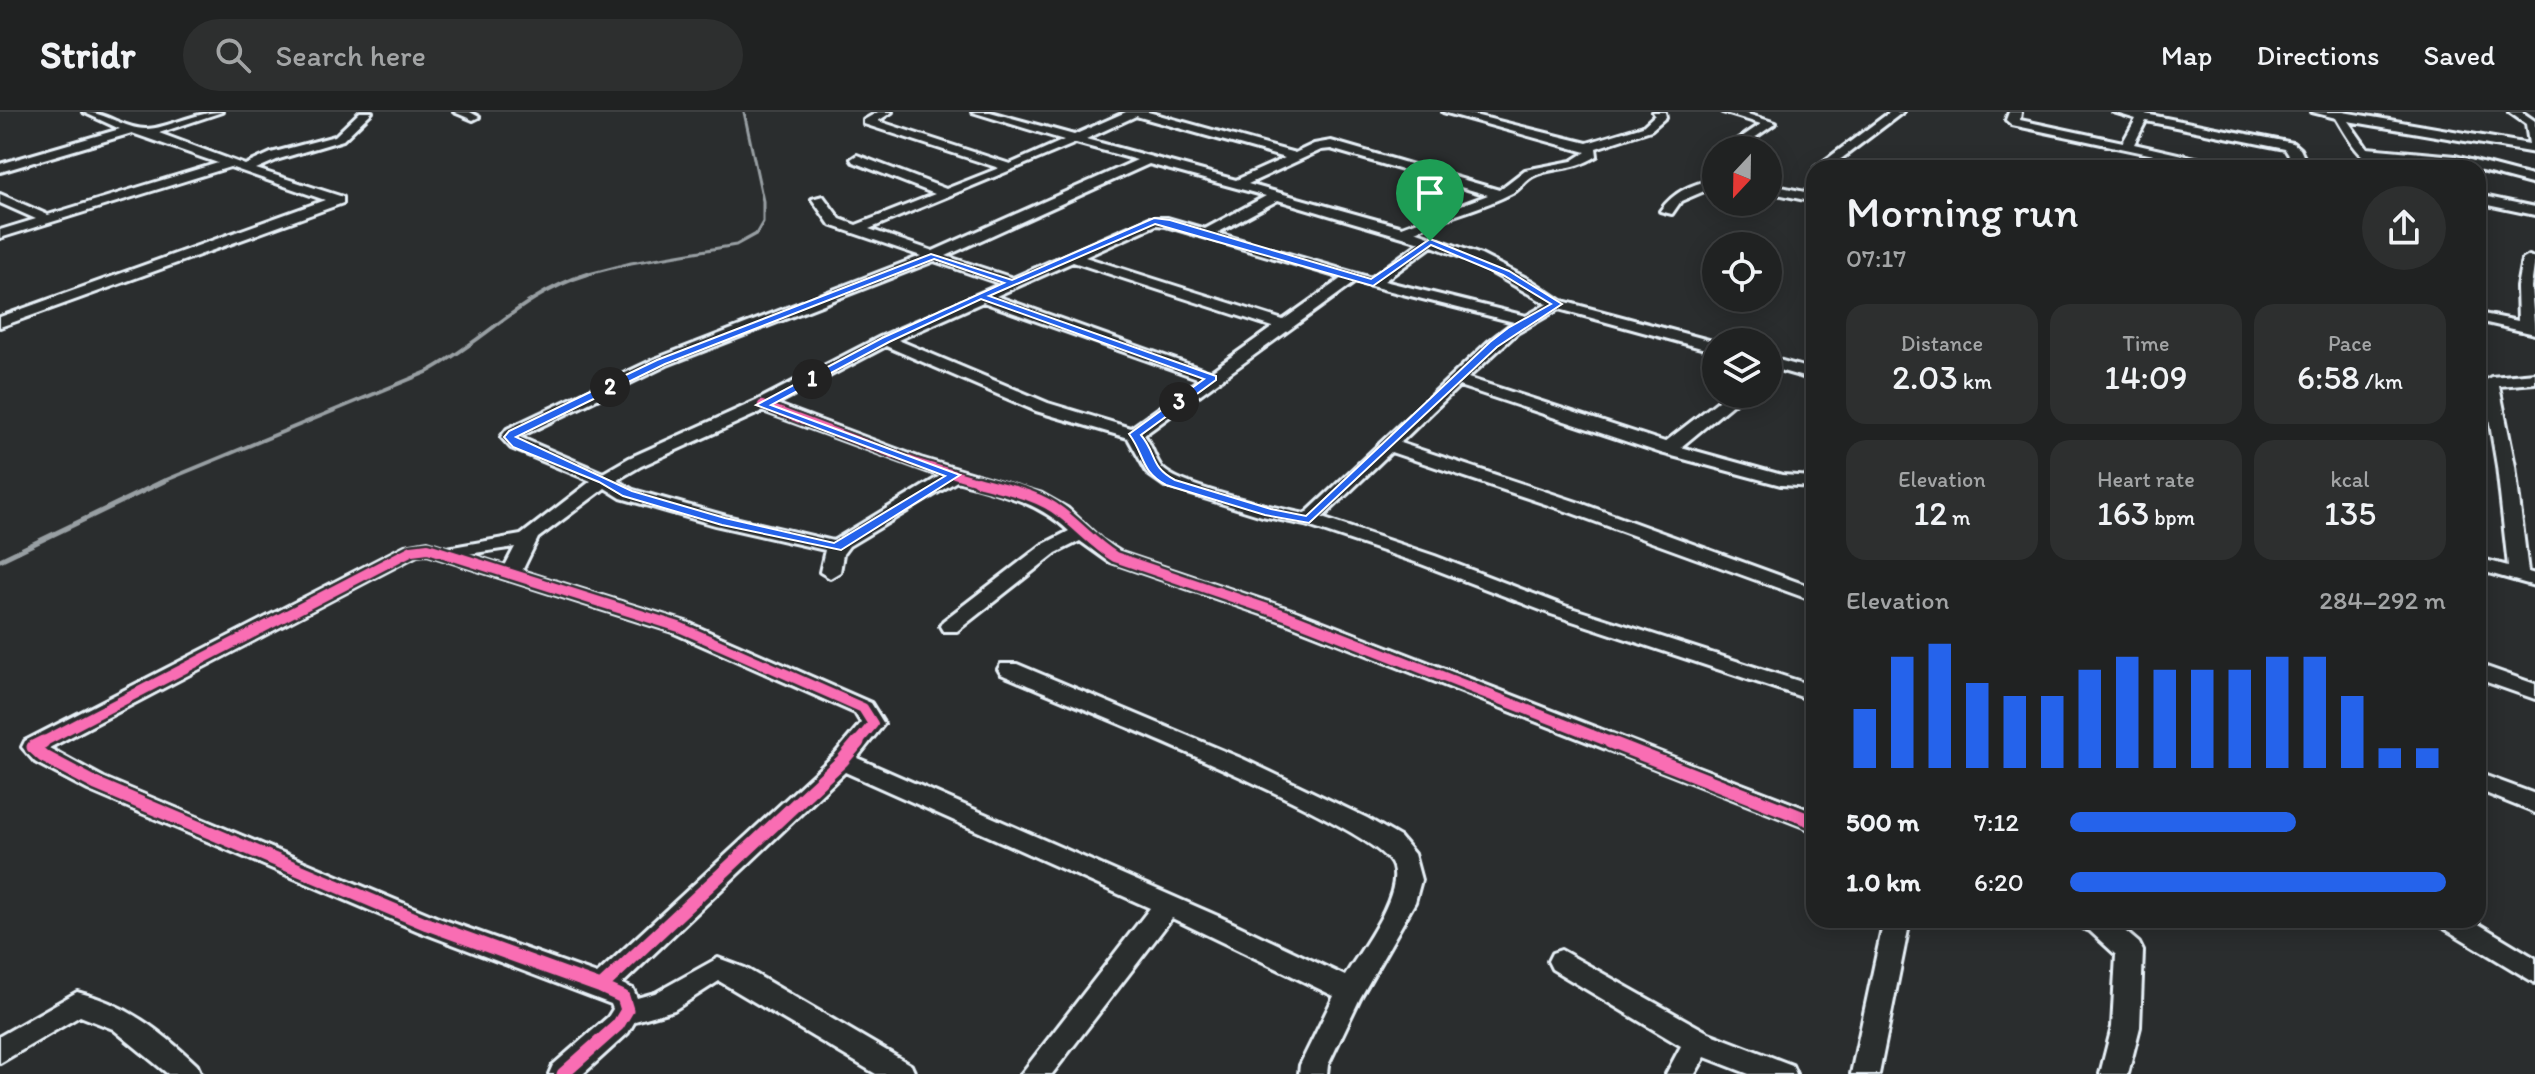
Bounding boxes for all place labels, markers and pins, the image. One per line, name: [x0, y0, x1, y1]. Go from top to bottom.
pin: [1396, 159, 1464, 241]
pin: 1: [792, 359, 832, 399]
pin: 2: [590, 367, 630, 407]
pin: 3: [1159, 382, 1199, 422]

